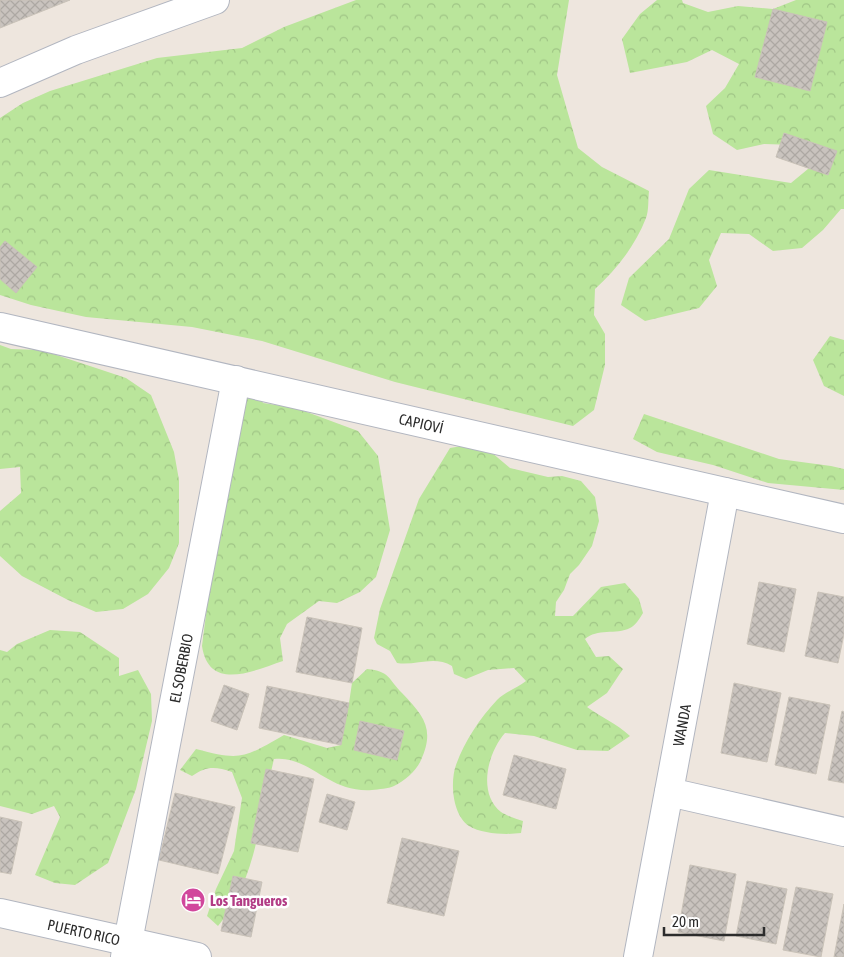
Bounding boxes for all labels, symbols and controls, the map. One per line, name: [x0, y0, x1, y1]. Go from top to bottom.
street label: CAPIOVÍ: [397, 410, 445, 436]
street label: EL SOBERBIO: [166, 632, 196, 704]
street label: WANDA: [669, 702, 694, 748]
hotel icon: Los Tangueros: [180, 887, 206, 913]
place label: Los Tangueros: [210, 892, 288, 909]
scale bar: [664, 904, 764, 936]
text: 20 m: [672, 913, 699, 930]
street label: PUERTO RICO: [46, 915, 122, 948]

